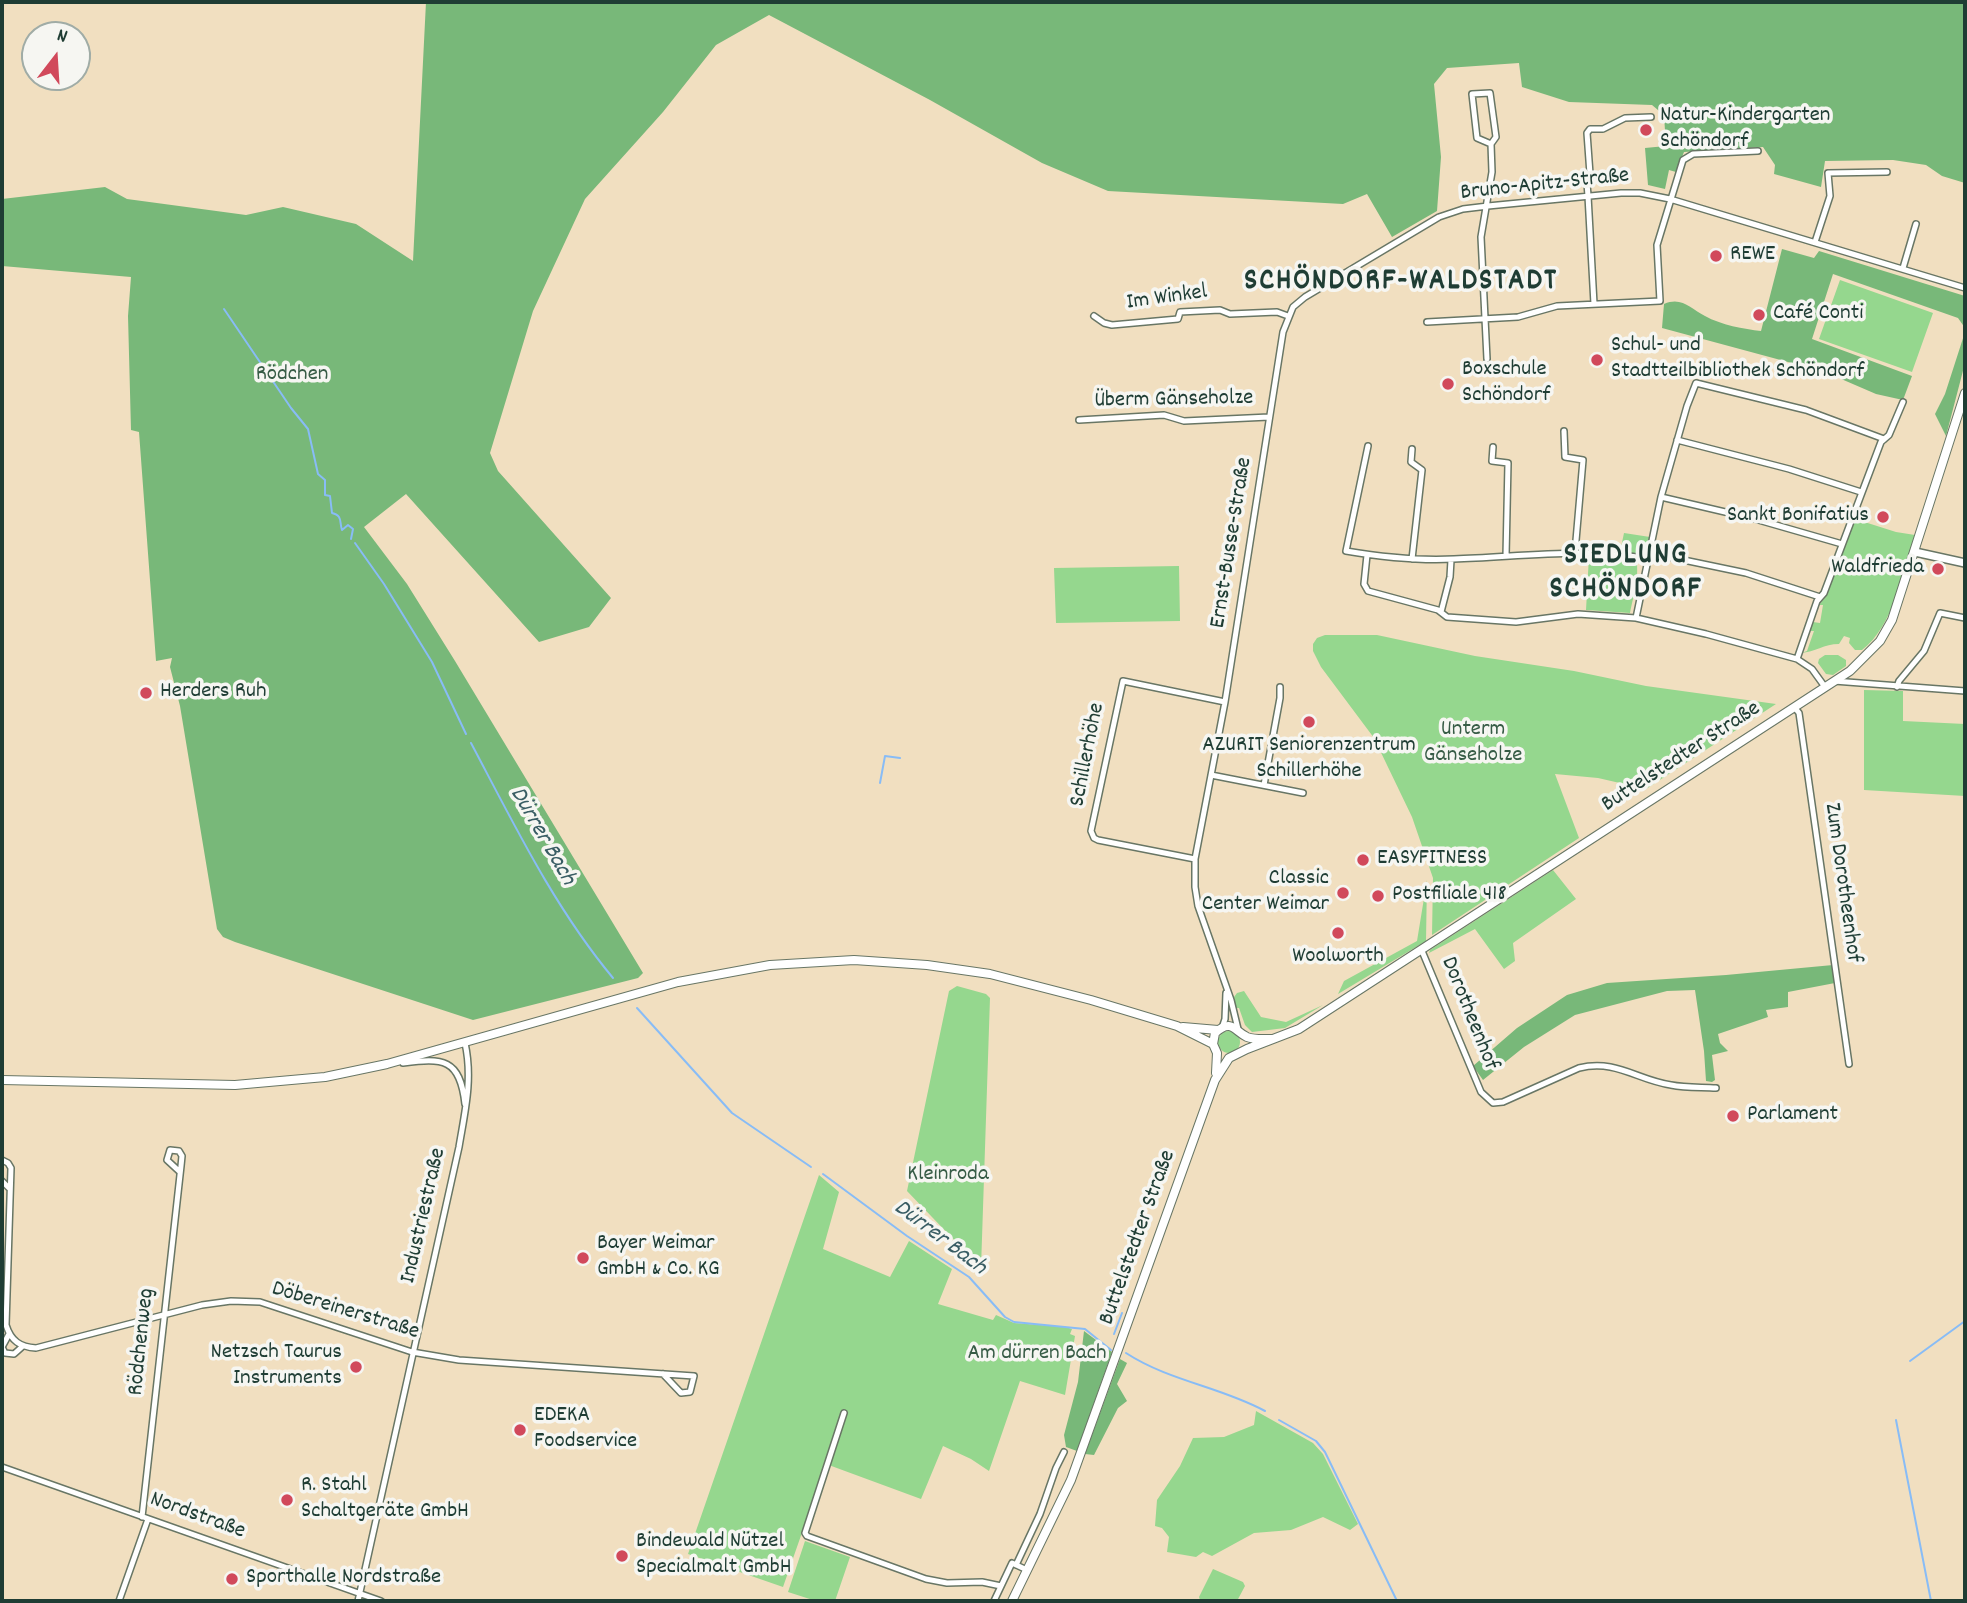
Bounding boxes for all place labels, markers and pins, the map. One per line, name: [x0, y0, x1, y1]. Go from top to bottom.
place label: Natur-Kindergarten Schöndorf: [1660, 103, 1830, 157]
marker: Natur-Kindergarten Schöndorf: [1638, 122, 1654, 138]
place label: REWE: [1730, 242, 1775, 270]
marker: REWE: [1708, 248, 1724, 264]
place label: Café Conti: [1773, 301, 1863, 329]
marker: Café Conti: [1751, 307, 1767, 323]
place label: Schul- und Stadtteilbibliothek Schöndorf: [1611, 333, 1864, 387]
marker: Schul- und Stadtteilbibliothek Schöndorf: [1589, 352, 1605, 368]
place label: Boxschule Schöndorf: [1462, 357, 1550, 411]
marker: Boxschule Schöndorf: [1440, 376, 1456, 392]
place label: Sankt Bonifatius: [1727, 503, 1869, 531]
marker: Sankt Bonifatius: [1875, 509, 1891, 525]
place label: Waldfrieda: [1831, 555, 1924, 583]
marker: Waldfrieda: [1930, 561, 1946, 577]
place label: Herders Ruh: [160, 679, 266, 707]
marker: Herders Ruh: [138, 685, 154, 701]
marker: AZURIT Seniorenzentrum Schillerhöhe: [1301, 714, 1317, 730]
place label: AZURIT Seniorenzentrum Schillerhöhe: [1202, 733, 1416, 787]
place label: EASYFITNESS: [1377, 846, 1487, 874]
marker: EASYFITNESS: [1355, 852, 1371, 868]
place label: Classic Center Weimar: [1202, 866, 1329, 920]
place label: Postfiliale 418: [1392, 882, 1507, 910]
marker: Classic Center Weimar: [1335, 885, 1351, 901]
marker: Postfiliale 418: [1370, 888, 1386, 904]
marker: Woolworth: [1330, 925, 1346, 941]
place label: Woolworth: [1292, 944, 1384, 972]
place label: Parlament: [1747, 1102, 1838, 1130]
marker: Parlament: [1725, 1108, 1741, 1124]
place label: Bayer Weimar GmbH & Co. KG: [597, 1231, 720, 1285]
marker: Bayer Weimar GmbH & Co. KG: [575, 1250, 591, 1266]
place label: Netzsch Taurus Instruments: [211, 1340, 342, 1394]
marker: Netzsch Taurus Instruments: [348, 1359, 364, 1375]
place label: EDEKA Foodservice: [534, 1403, 637, 1457]
marker: EDEKA Foodservice: [512, 1422, 528, 1438]
place label: R. Stahl Schaltgeräte GmbH: [301, 1473, 469, 1527]
marker: R. Stahl Schaltgeräte GmbH: [279, 1492, 295, 1508]
place label: Bindewald Nützel Specialmalt GmbH: [636, 1529, 792, 1583]
marker: Bindewald Nützel Specialmalt GmbH: [614, 1548, 630, 1564]
place label: Sporthalle Nordstraße: [246, 1565, 441, 1593]
marker: Sporthalle Nordstraße: [224, 1571, 240, 1587]

